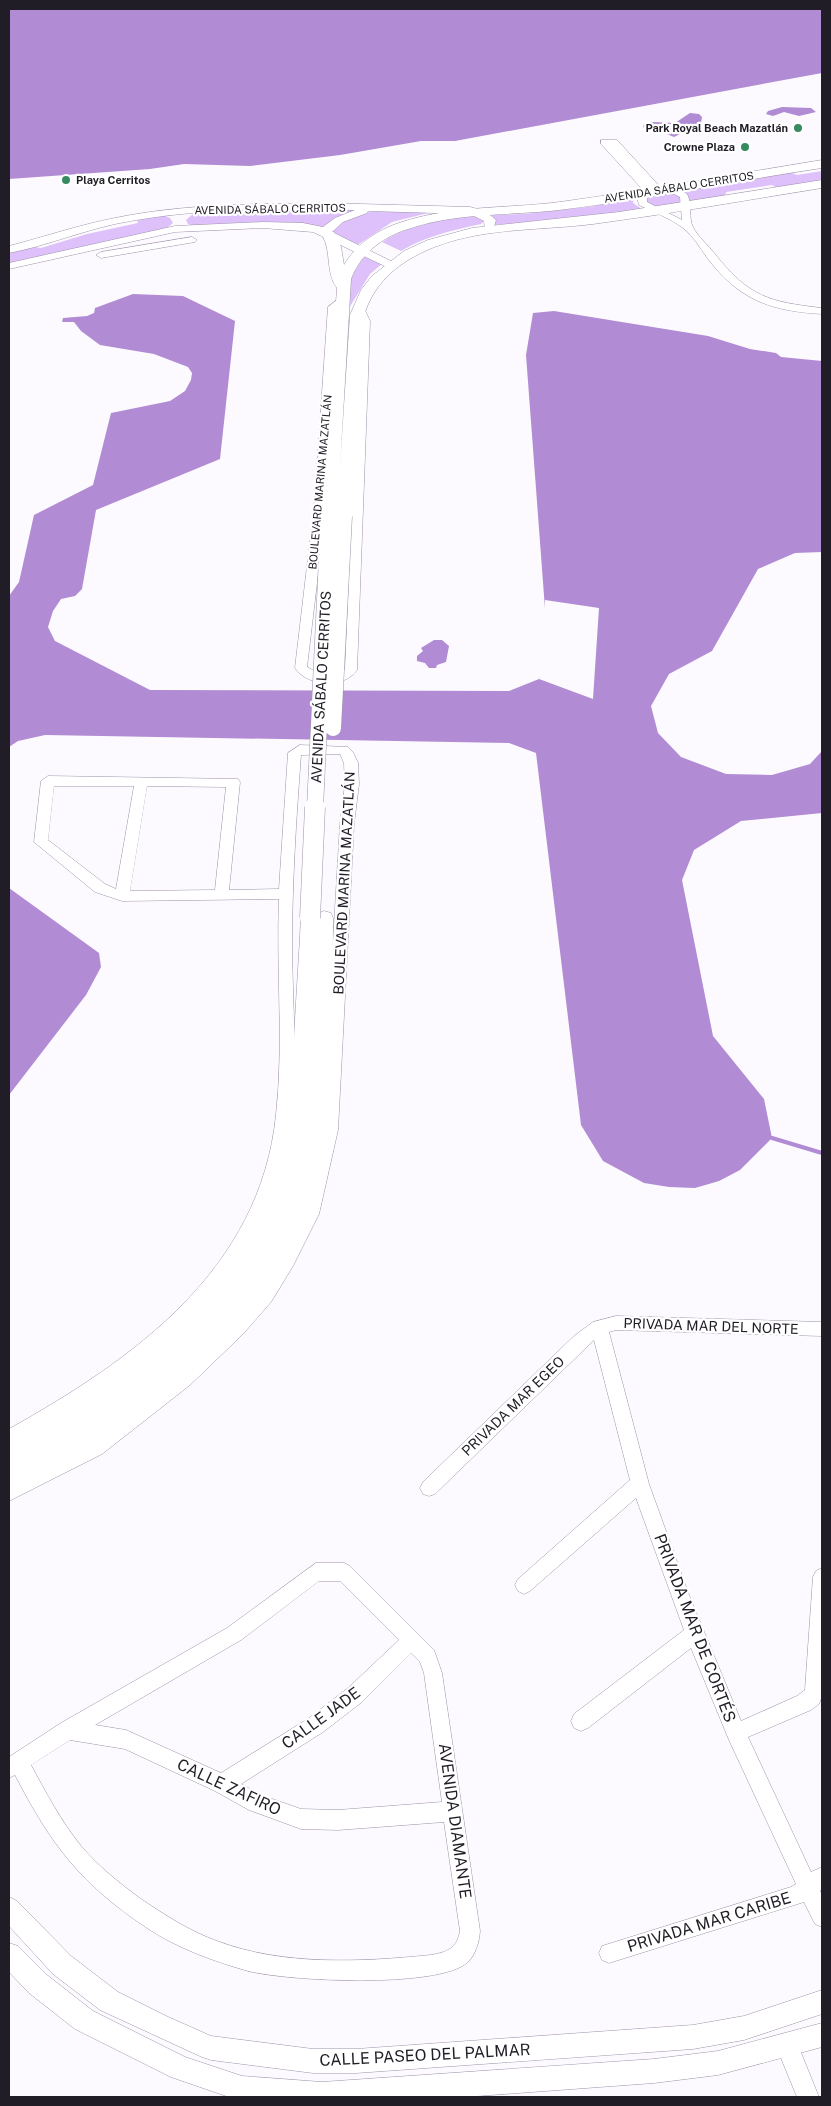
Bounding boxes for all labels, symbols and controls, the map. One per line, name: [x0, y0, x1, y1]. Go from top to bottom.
place label: Park Royal Beach Mazatlán: [646, 122, 788, 134]
marker: Park Royal Beach Mazatlán: [792, 122, 804, 134]
place label: Crowne Plaza: [664, 141, 735, 153]
marker: Crowne Plaza: [739, 141, 751, 153]
street label: AVENIDA SÁBALO CERRITOS: [603, 168, 755, 205]
marker: Playa Cerritos: [60, 174, 72, 186]
place label: Playa Cerritos: [76, 174, 150, 186]
street label: AVENIDA SÁBALO CERRITOS: [194, 201, 346, 216]
street label: BOULEVARD MARINA MAZATLÁN: [305, 394, 334, 570]
street label: AVENIDA SÁBALO CERRITOS: [307, 590, 334, 784]
street label: BOULEVARD MARINA MAZATLÁN: [329, 771, 358, 995]
street label: PRIVADA MAR DEL NORTE: [623, 1315, 799, 1337]
street label: PRIVADA MAR EGEO: [459, 1353, 567, 1459]
street label: PRIVADA MAR DE CORTÉS: [650, 1531, 741, 1725]
street label: CALLE JADE: [278, 1683, 364, 1753]
street label: AVENIDA DIAMANTE: [435, 1742, 475, 1900]
street label: CALLE ZAFIRO: [174, 1755, 284, 1819]
street label: PRIVADA MAR CARIBE: [625, 1888, 793, 1956]
street label: CALLE PASEO DEL PALMAR: [319, 2040, 531, 2070]

